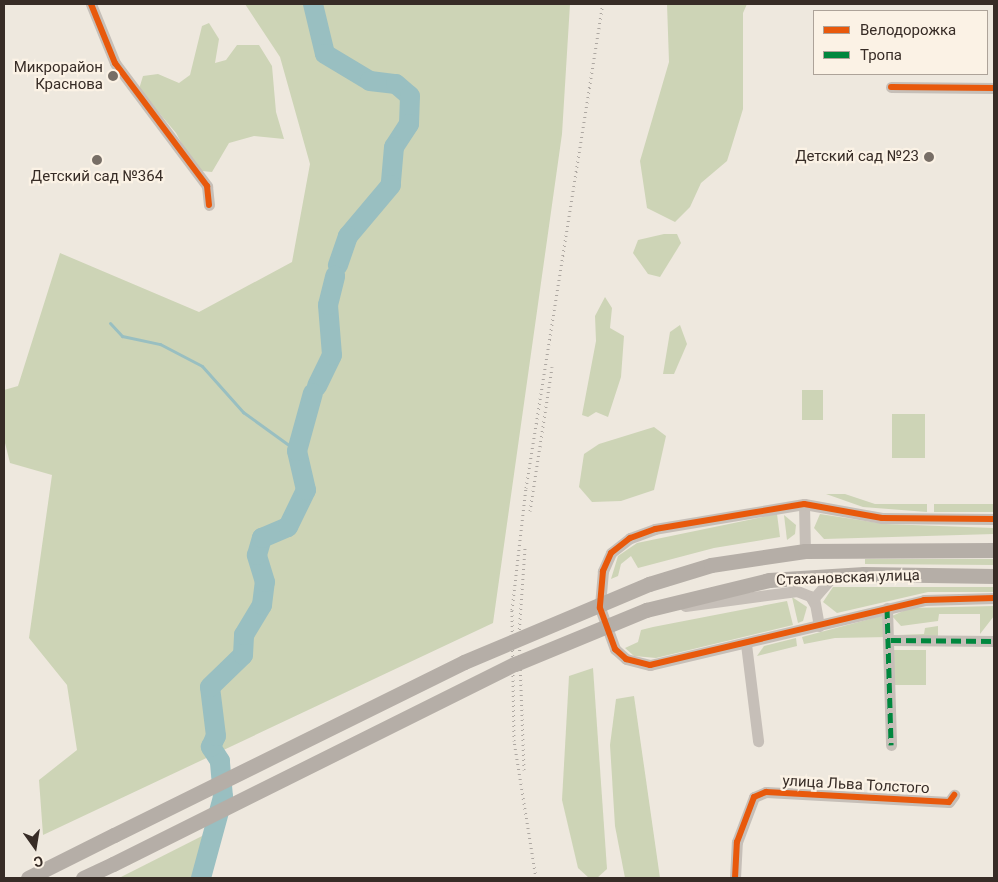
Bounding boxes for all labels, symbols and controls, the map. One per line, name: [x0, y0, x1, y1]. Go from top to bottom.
legend: [813, 10, 988, 75]
text: Велодорожка: [860, 21, 956, 39]
text: Тропа: [860, 46, 902, 64]
place label: Микрорайон Краснова: [14, 58, 103, 93]
marker: Микрорайон Краснова: [107, 70, 119, 82]
place label: Детский сад №23: [795, 148, 919, 166]
marker: Детский сад №23: [923, 151, 935, 163]
marker: Детский сад №364: [91, 154, 103, 166]
place label: Детский сад №364: [31, 168, 163, 186]
street label: Стахановская улица: [776, 566, 920, 590]
street label: улица Льва Толстого: [782, 772, 930, 798]
north arrow: [10, 822, 60, 872]
text: С: [32, 853, 45, 870]

